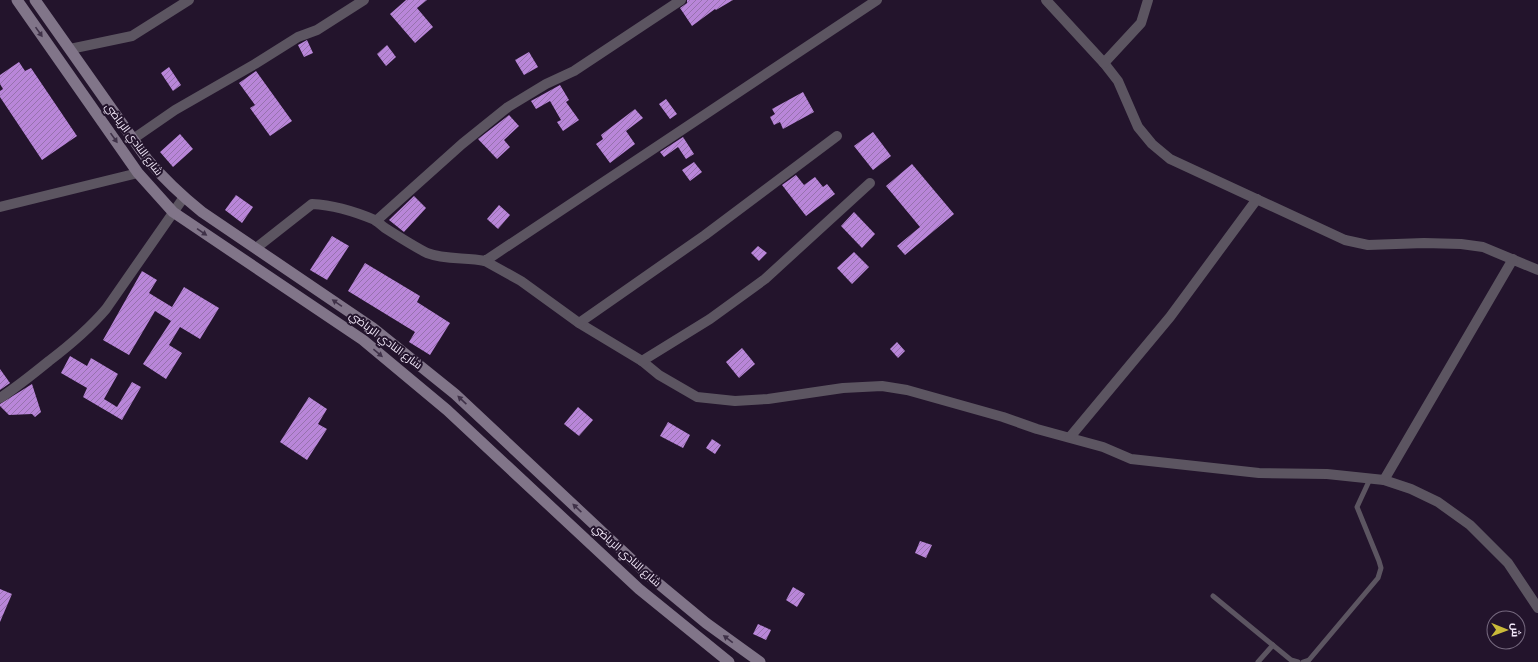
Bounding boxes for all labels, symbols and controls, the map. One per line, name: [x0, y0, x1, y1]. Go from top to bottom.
one-way arrow: [35, 27, 43, 37]
street label: شارع النادي الرياضي: [100, 100, 165, 179]
one-way arrow: [110, 133, 118, 144]
one-way arrow: [197, 228, 207, 236]
one-way arrow: [332, 299, 342, 307]
street label: شارع النادي الرياضي: [346, 309, 425, 374]
one-way arrow: [373, 349, 384, 358]
one-way arrow: [457, 395, 467, 405]
one-way arrow: [572, 504, 582, 513]
street label: شارع النادي الرياضي: [588, 521, 664, 591]
north arrow: [1486, 610, 1526, 650]
text: ش: [1509, 623, 1522, 637]
one-way arrow: [723, 635, 733, 643]

